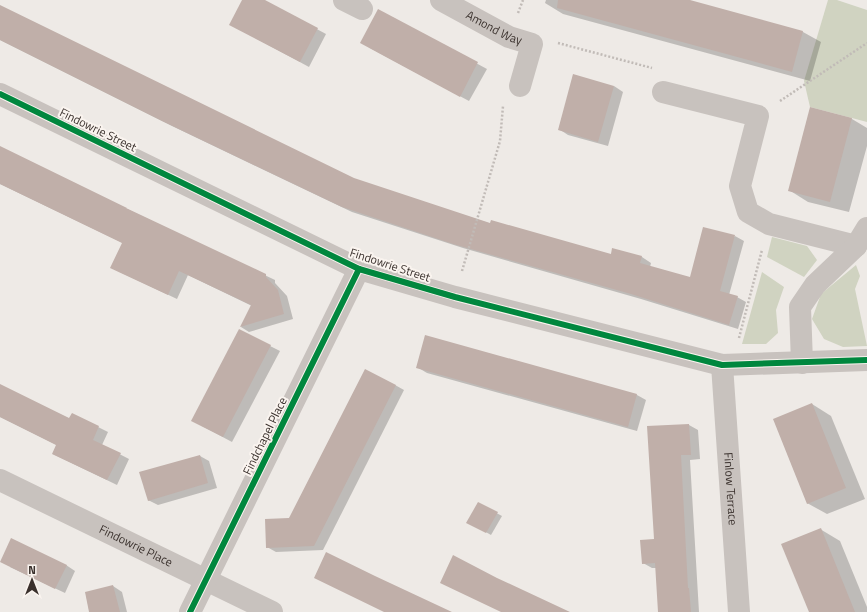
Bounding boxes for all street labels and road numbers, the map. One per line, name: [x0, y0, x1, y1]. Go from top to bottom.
street label: Amond Way: [463, 5, 525, 50]
street label: Findowrie Street: [56, 103, 141, 157]
street label: Findowrie Street: [347, 243, 434, 287]
street label: Findchapel Place: [238, 394, 292, 478]
street label: Finlow Terrace: [719, 452, 743, 526]
street label: Findowrie Place: [96, 519, 176, 571]

